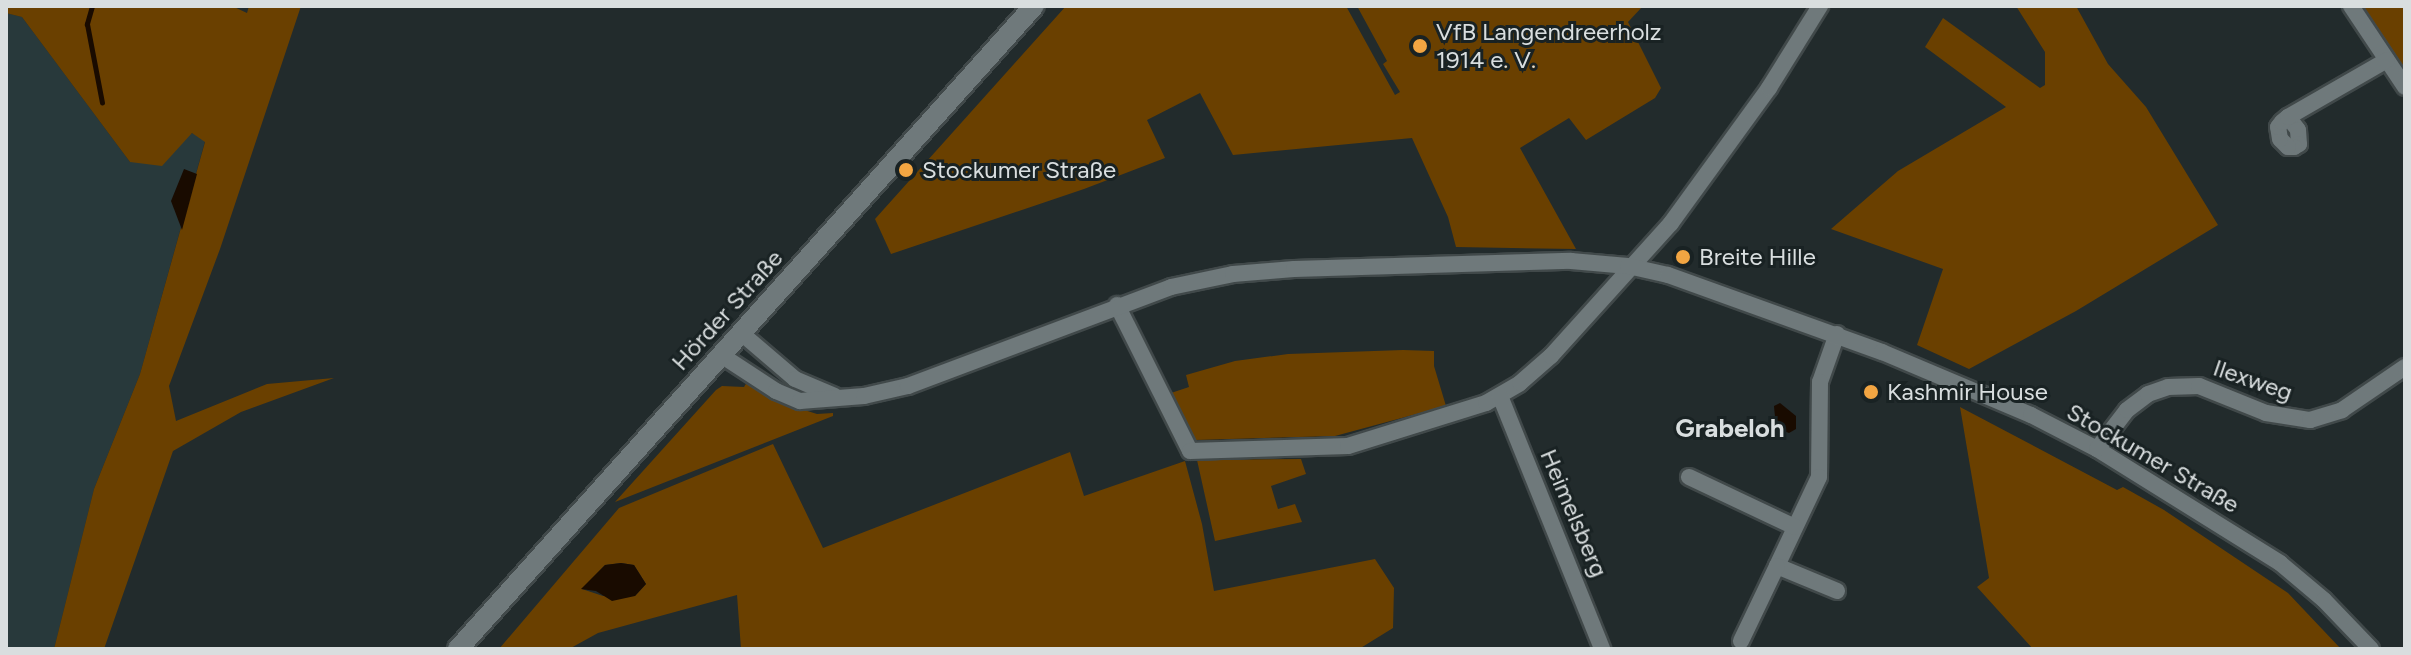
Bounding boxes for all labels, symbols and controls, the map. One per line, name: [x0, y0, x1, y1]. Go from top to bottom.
place label: VfB Langendreerholz 1914 e. V.: [1436, 18, 1662, 74]
marker: VfB Langendreerholz 1914 e. V.: [1411, 37, 1429, 55]
place label: Stockumer Straße: [922, 156, 1116, 184]
marker: Stockumer Straße: [897, 161, 915, 179]
place label: Breite Hille: [1699, 243, 1816, 271]
street label: Hörder Straße: [665, 244, 789, 376]
marker: Breite Hille: [1674, 248, 1692, 266]
street label: Ilexweg: [2210, 353, 2296, 407]
place label: Kashmir House: [1887, 378, 2048, 406]
marker: Kashmir House: [1862, 383, 1880, 401]
street label: Stockumer Straße: [2062, 397, 2244, 519]
district label: Grabeloh: [1675, 413, 1785, 445]
street label: Heimelsberg: [1534, 445, 1614, 581]

